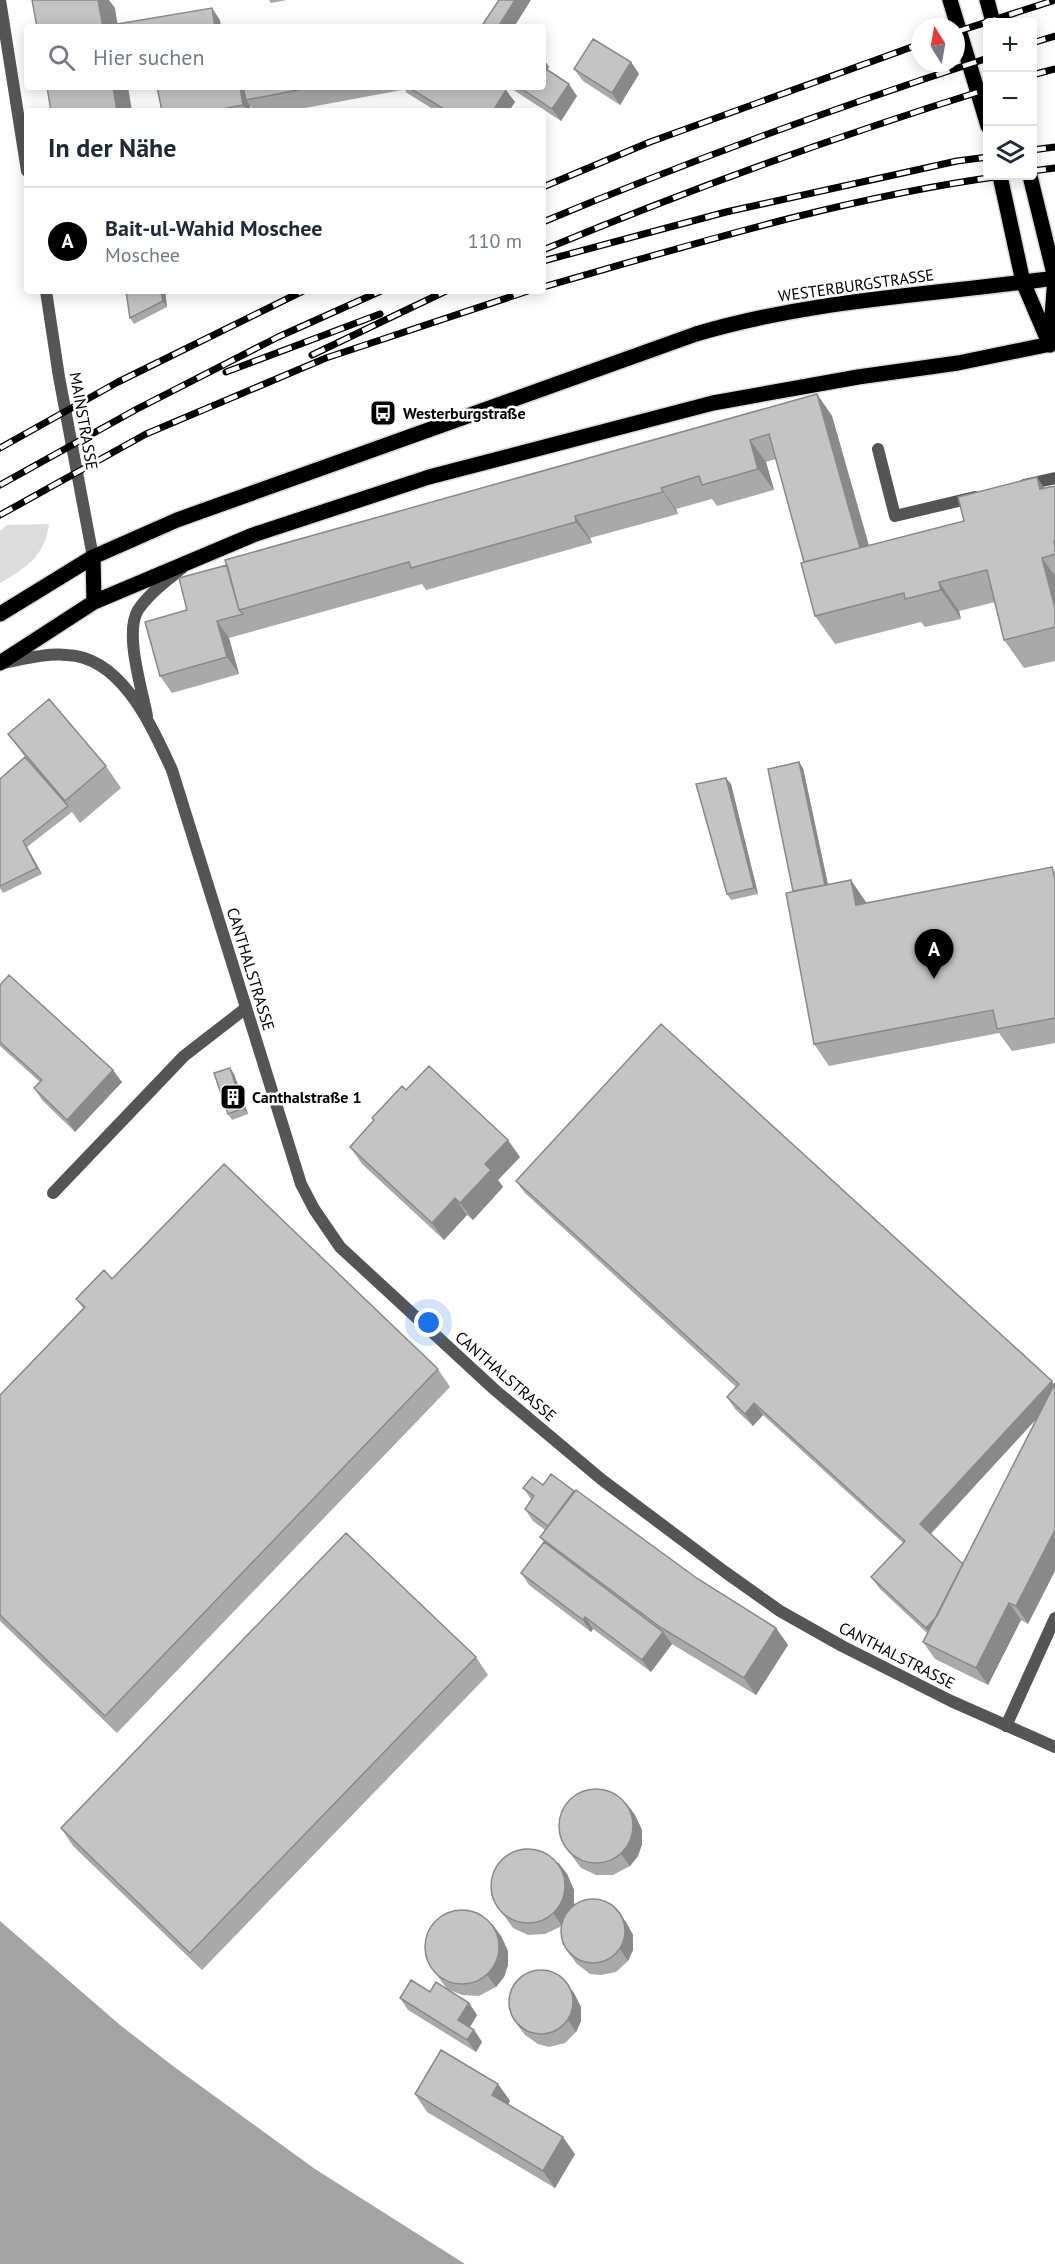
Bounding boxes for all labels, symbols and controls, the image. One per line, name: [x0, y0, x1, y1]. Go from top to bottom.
north arrow: [911, 18, 965, 72]
map controls: [983, 18, 1037, 180]
button: +: [983, 18, 1037, 72]
search box: [24, 24, 546, 90]
icon: search: [45, 41, 78, 74]
text: Hier suchen: [93, 43, 205, 71]
button: −: [983, 72, 1037, 126]
button: layers: [983, 126, 1037, 180]
text: In der Nähe: [48, 131, 176, 164]
text: Bait-ul-Wahid Moschee: [105, 214, 322, 242]
text: A: [61, 228, 74, 254]
text: 110 m: [468, 228, 522, 254]
text: Moschee: [105, 242, 180, 268]
street label: WESTERBURGSTRASSE: [777, 264, 935, 306]
street label: MAINSTRASSE: [66, 371, 102, 471]
bus stop icon: Westerburgstraße: [368, 398, 398, 428]
place label: Westerburgstraße: [403, 403, 526, 423]
street label: CANTHALSTRASSE: [223, 905, 279, 1033]
pin: A: [914, 930, 954, 979]
building icon: Canthalstraße 1: [218, 1082, 248, 1112]
place label: Canthalstraße 1: [252, 1087, 362, 1107]
your location: [414, 1308, 443, 1337]
street label: CANTHALSTRASSE: [451, 1327, 561, 1425]
street label: CANTHALSTRASSE: [836, 1617, 958, 1693]

